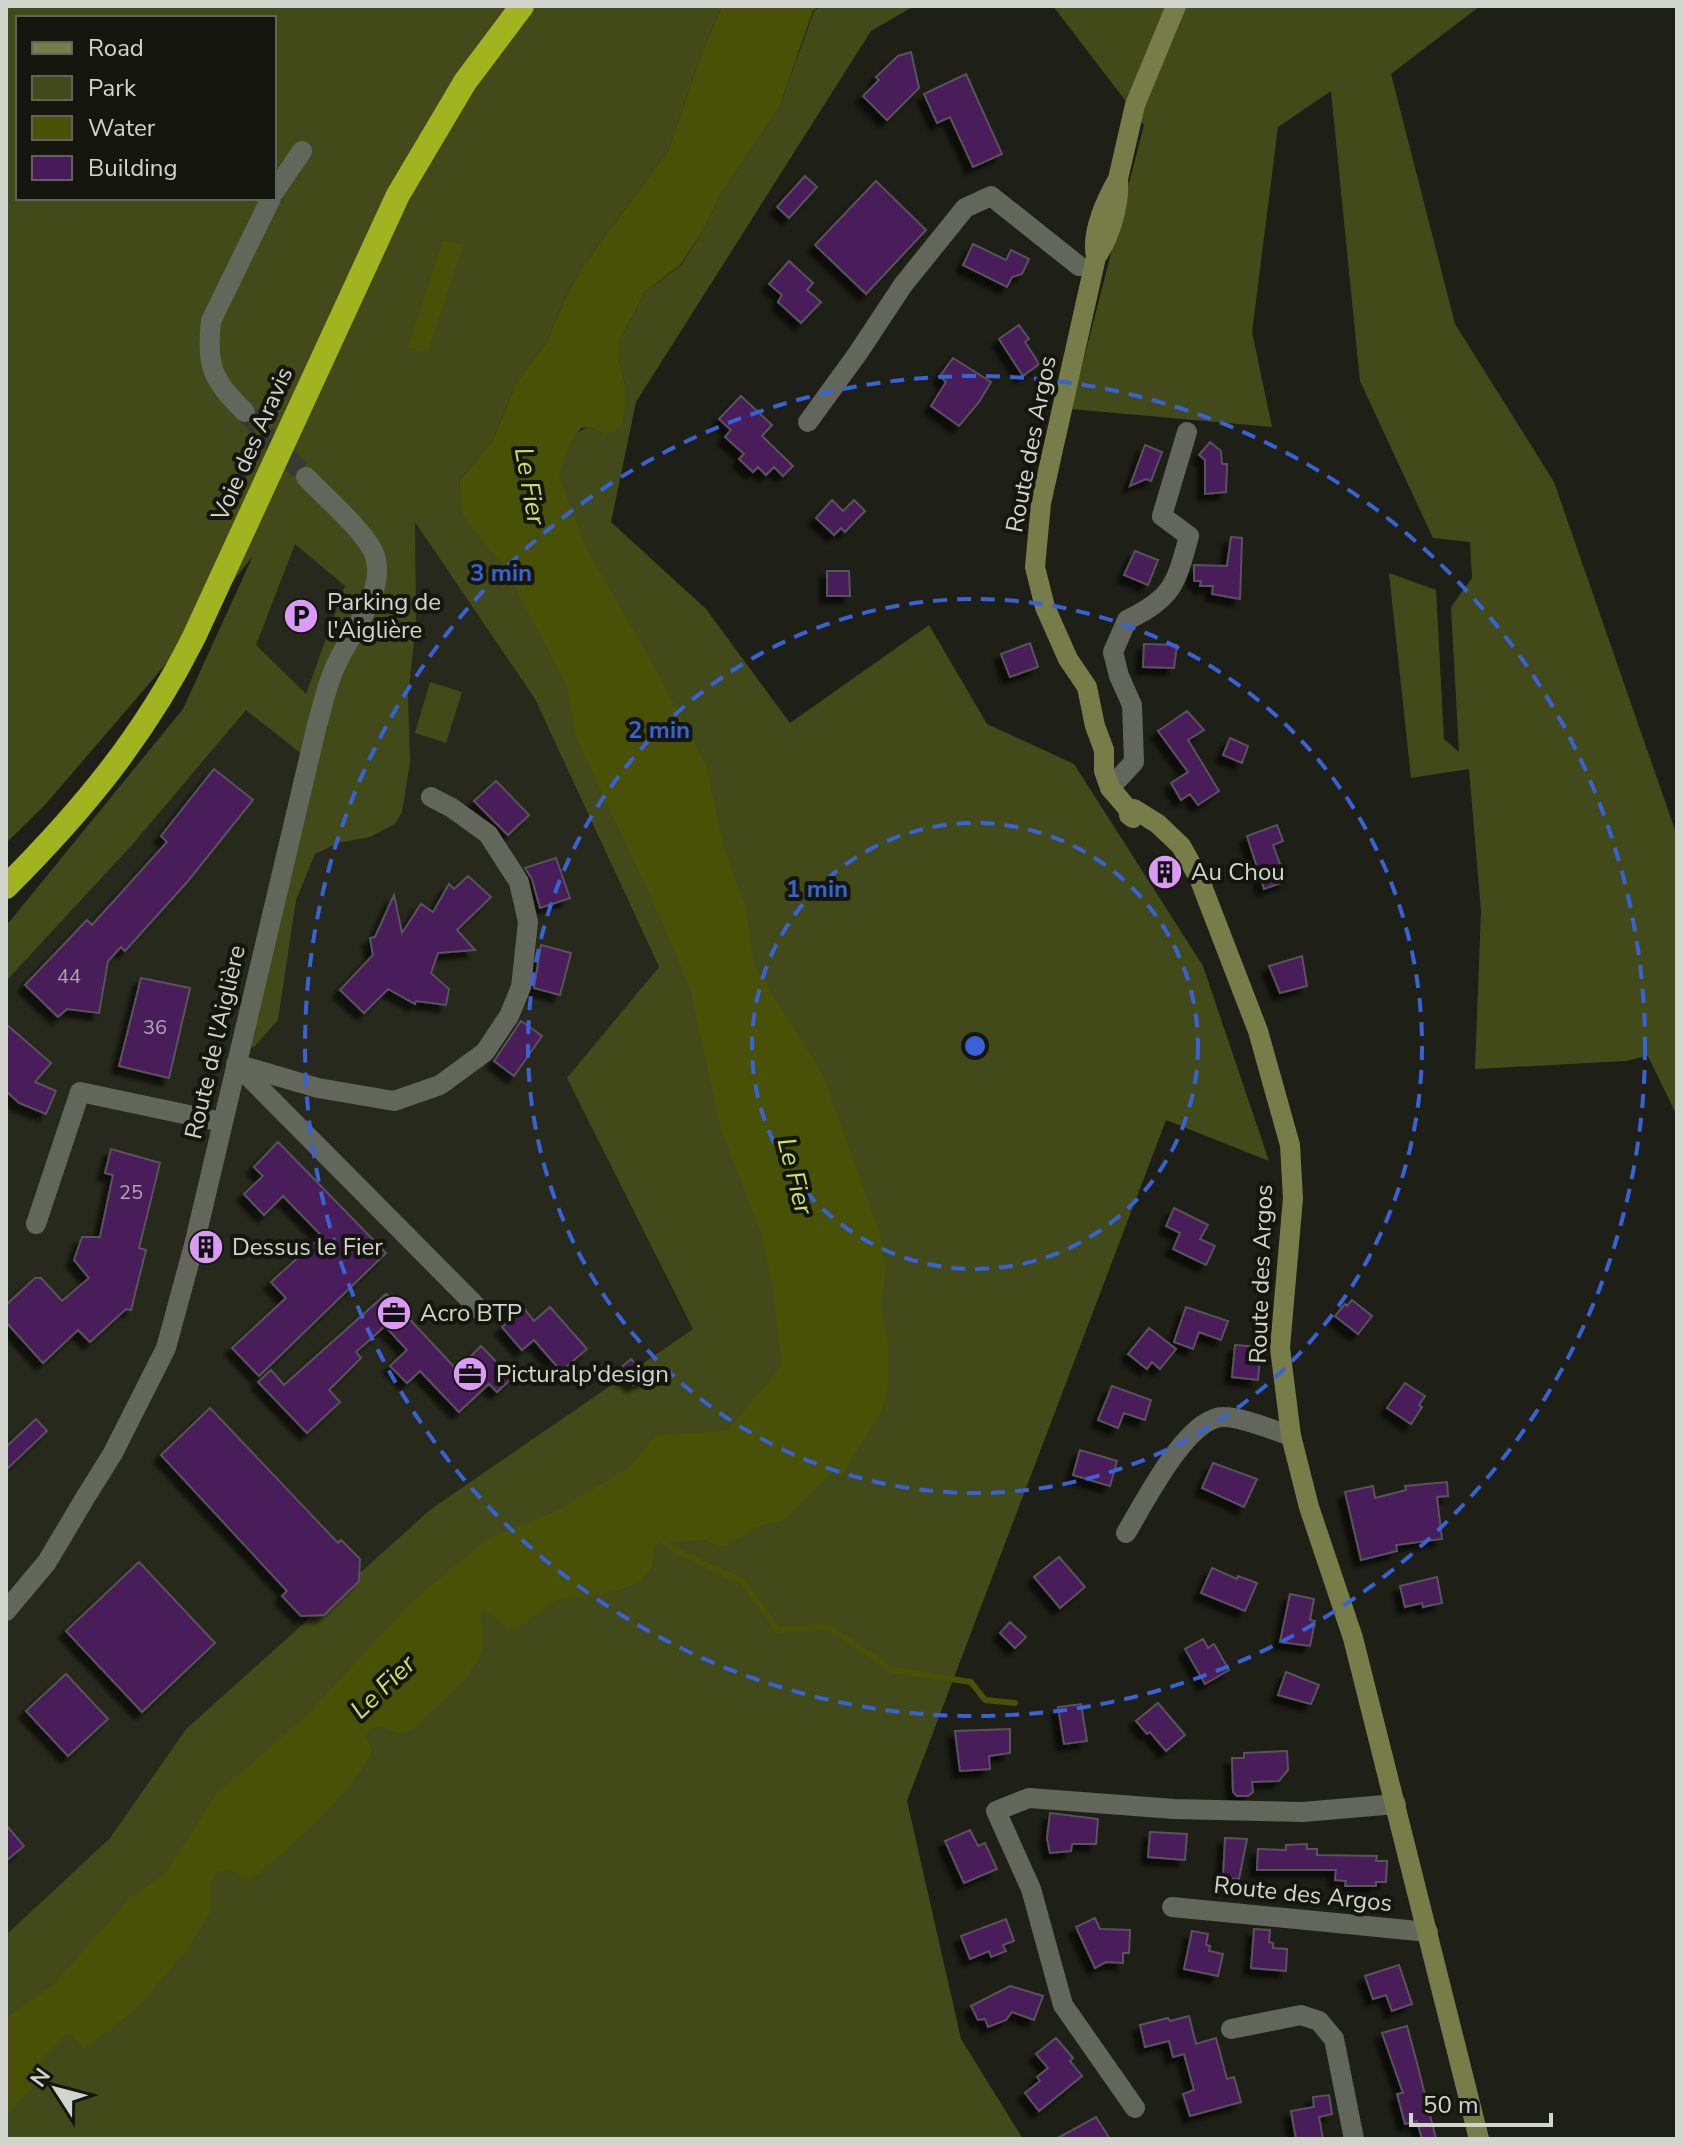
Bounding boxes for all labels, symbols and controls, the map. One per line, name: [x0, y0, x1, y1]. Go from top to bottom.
legend: [16, 16, 276, 200]
text: Road: [88, 32, 144, 64]
text: Park: [88, 72, 137, 104]
text: Water: [88, 112, 156, 144]
text: Building: [88, 152, 178, 184]
street label: Route des Argos: [998, 353, 1064, 535]
street label: Voie des Aravis: [203, 362, 300, 527]
water label: Le Fier: [506, 445, 554, 528]
text: 3 min: [470, 557, 532, 589]
place label: Parking de l'Aiglière: [327, 586, 441, 646]
parking icon: Parking de l'Aiglière: [282, 597, 320, 635]
text: 2 min: [628, 714, 690, 746]
building icon: Au Chou: [1146, 853, 1184, 891]
place label: Au Chou: [1191, 856, 1285, 888]
text: 1 min: [786, 873, 848, 905]
street label: Route de l'Aiglière: [177, 942, 253, 1142]
house number: 44: [57, 963, 81, 990]
house number: 36: [143, 1014, 167, 1041]
centre of rings: [961, 1032, 989, 1060]
water label: Le Fier: [769, 1134, 822, 1219]
house number: 25: [119, 1179, 143, 1206]
street label: Route des Argos: [1242, 1184, 1280, 1364]
building icon: Dessus le Fier: [187, 1228, 225, 1266]
place label: Dessus le Fier: [232, 1231, 383, 1263]
office icon: Acro BTP: [375, 1294, 413, 1332]
place label: Acro BTP: [420, 1297, 522, 1329]
office icon: Picturalp'design: [451, 1355, 489, 1393]
place label: Picturalp'design: [496, 1358, 669, 1390]
water label: Le Fier: [343, 1647, 424, 1727]
street label: Route des Argos: [1212, 1869, 1394, 1919]
north arrow: [16, 2049, 96, 2129]
text: N: [24, 2062, 58, 2093]
scale bar: [1411, 2077, 1551, 2127]
text: 50 m: [1423, 2089, 1479, 2121]

